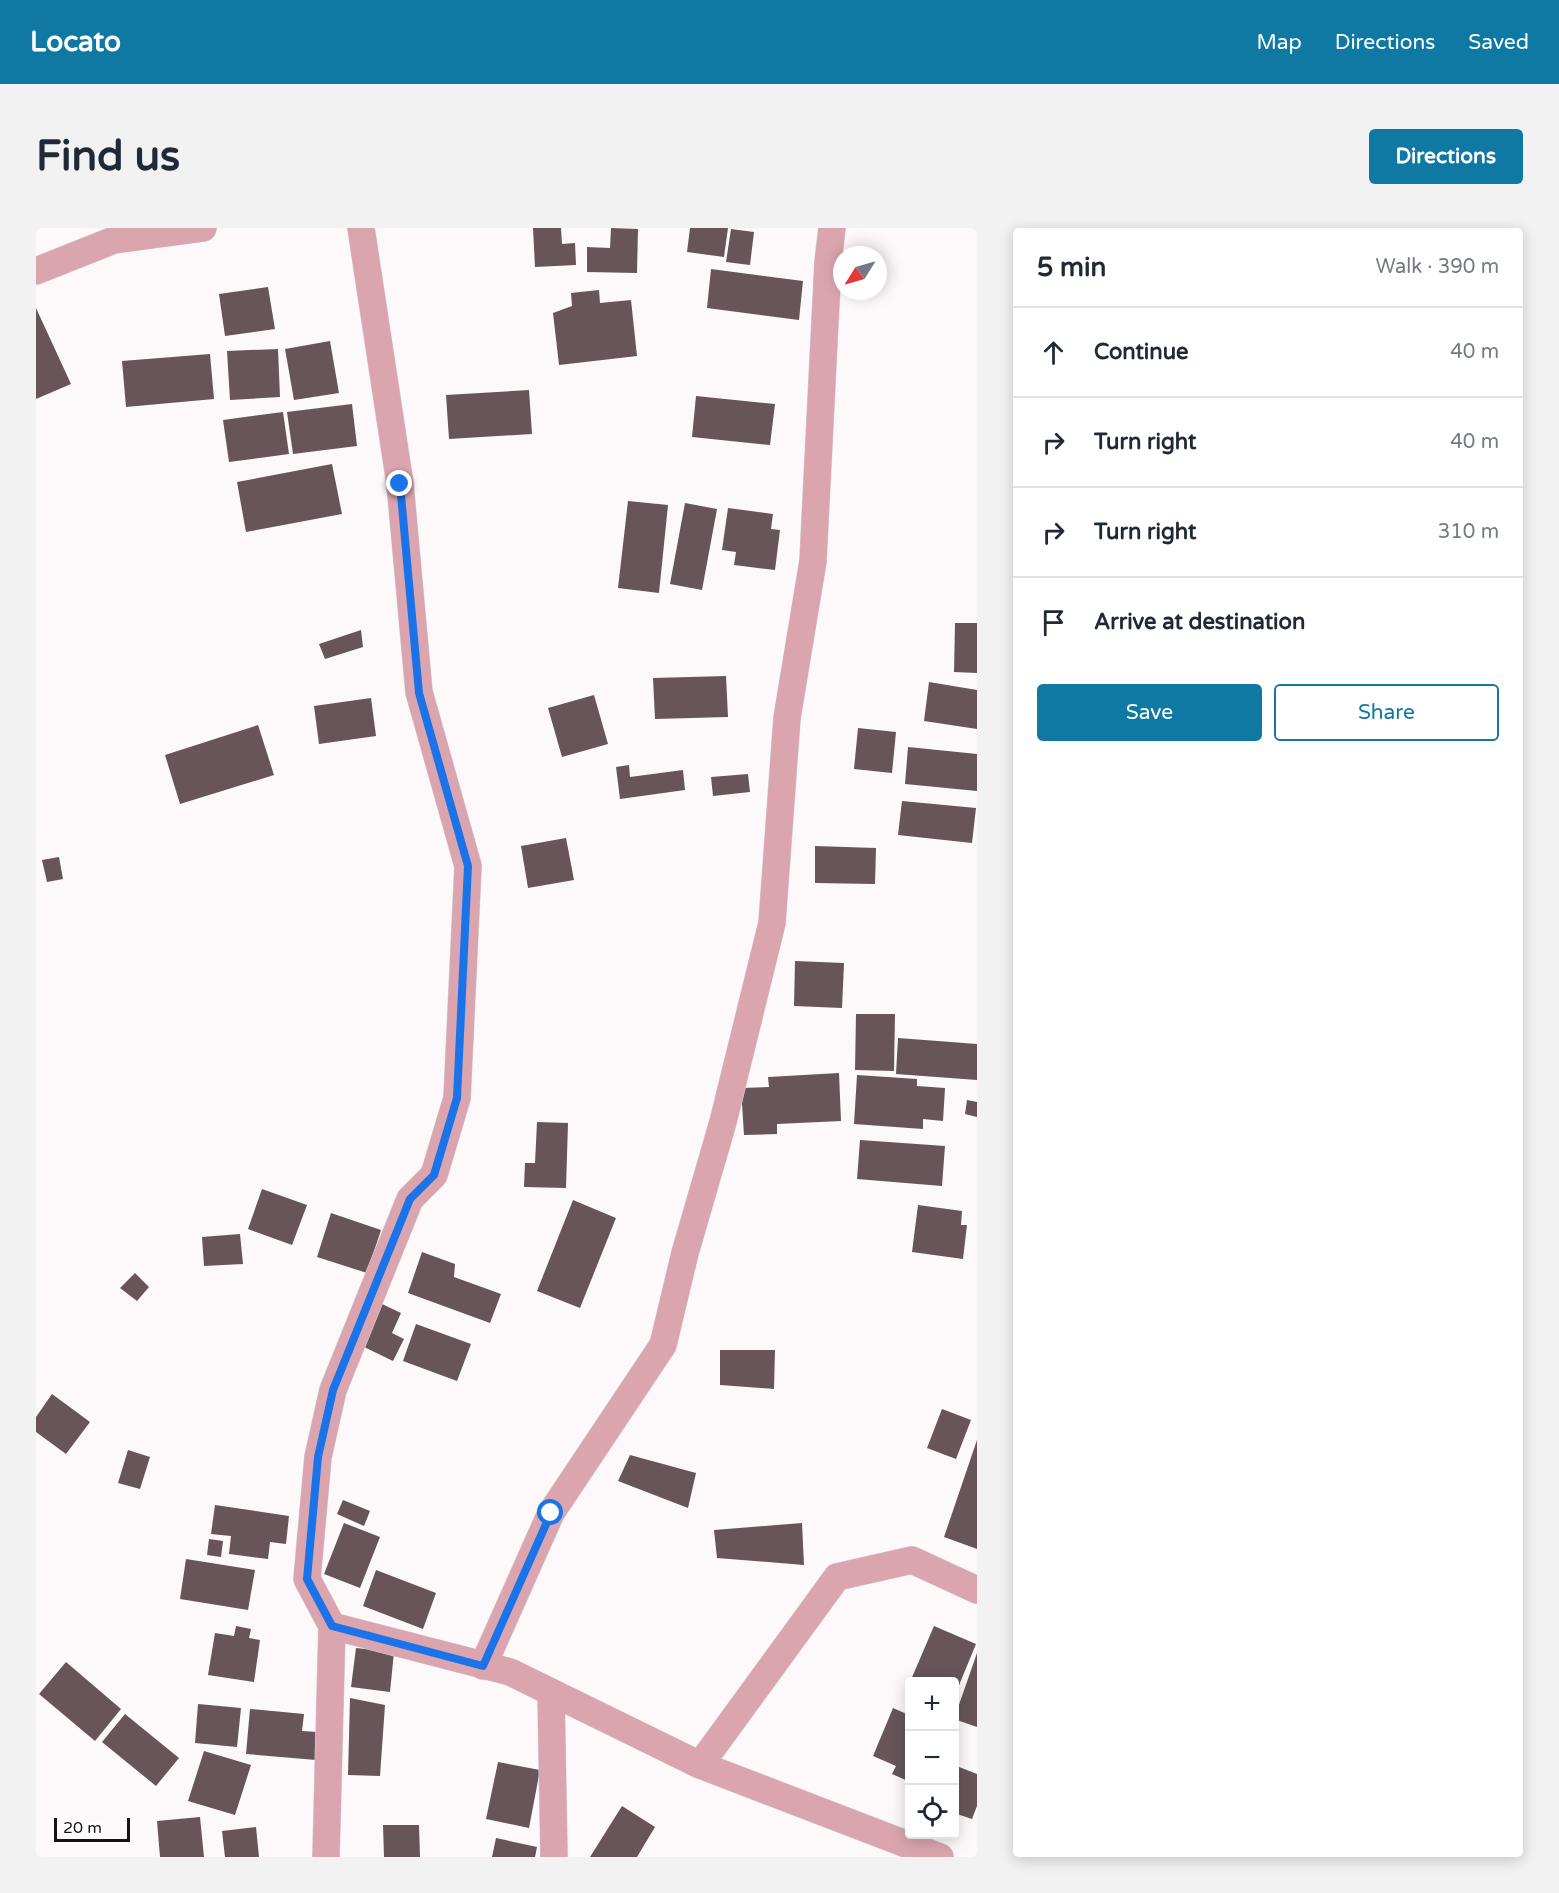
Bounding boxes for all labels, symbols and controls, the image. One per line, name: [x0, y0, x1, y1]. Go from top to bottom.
text: Locato: [30, 25, 121, 59]
text: Map: [1256, 30, 1302, 55]
text: Directions: [1335, 30, 1435, 55]
text: Saved: [1468, 30, 1529, 55]
button: Directions: [1369, 129, 1523, 184]
text: Find us: [36, 131, 180, 182]
north arrow: [833, 246, 887, 300]
text: 5 min: [1037, 252, 1106, 283]
text: Walk · 390 m: [1376, 255, 1499, 279]
icon: ahead: [1037, 336, 1070, 369]
text: Continue: [1094, 339, 1189, 365]
text: 40 m: [1450, 340, 1499, 364]
icon: right: [1037, 426, 1070, 459]
text: Turn right: [1094, 429, 1196, 455]
text: 40 m: [1450, 430, 1499, 454]
route end: [386, 470, 412, 496]
icon: right: [1037, 516, 1070, 549]
text: Turn right: [1094, 519, 1196, 545]
text: 310 m: [1438, 520, 1499, 544]
icon: arrive: [1037, 606, 1070, 639]
text: Arrive at destination: [1094, 609, 1305, 635]
button: Save: [1037, 684, 1262, 741]
button: Share: [1274, 684, 1499, 741]
route start: [537, 1499, 563, 1525]
map controls: [905, 1677, 959, 1839]
button: +: [905, 1677, 959, 1731]
button: −: [905, 1731, 959, 1785]
button: locate: [905, 1785, 959, 1839]
scale bar: [54, 1815, 130, 1842]
text: 20 m: [63, 1818, 102, 1838]

